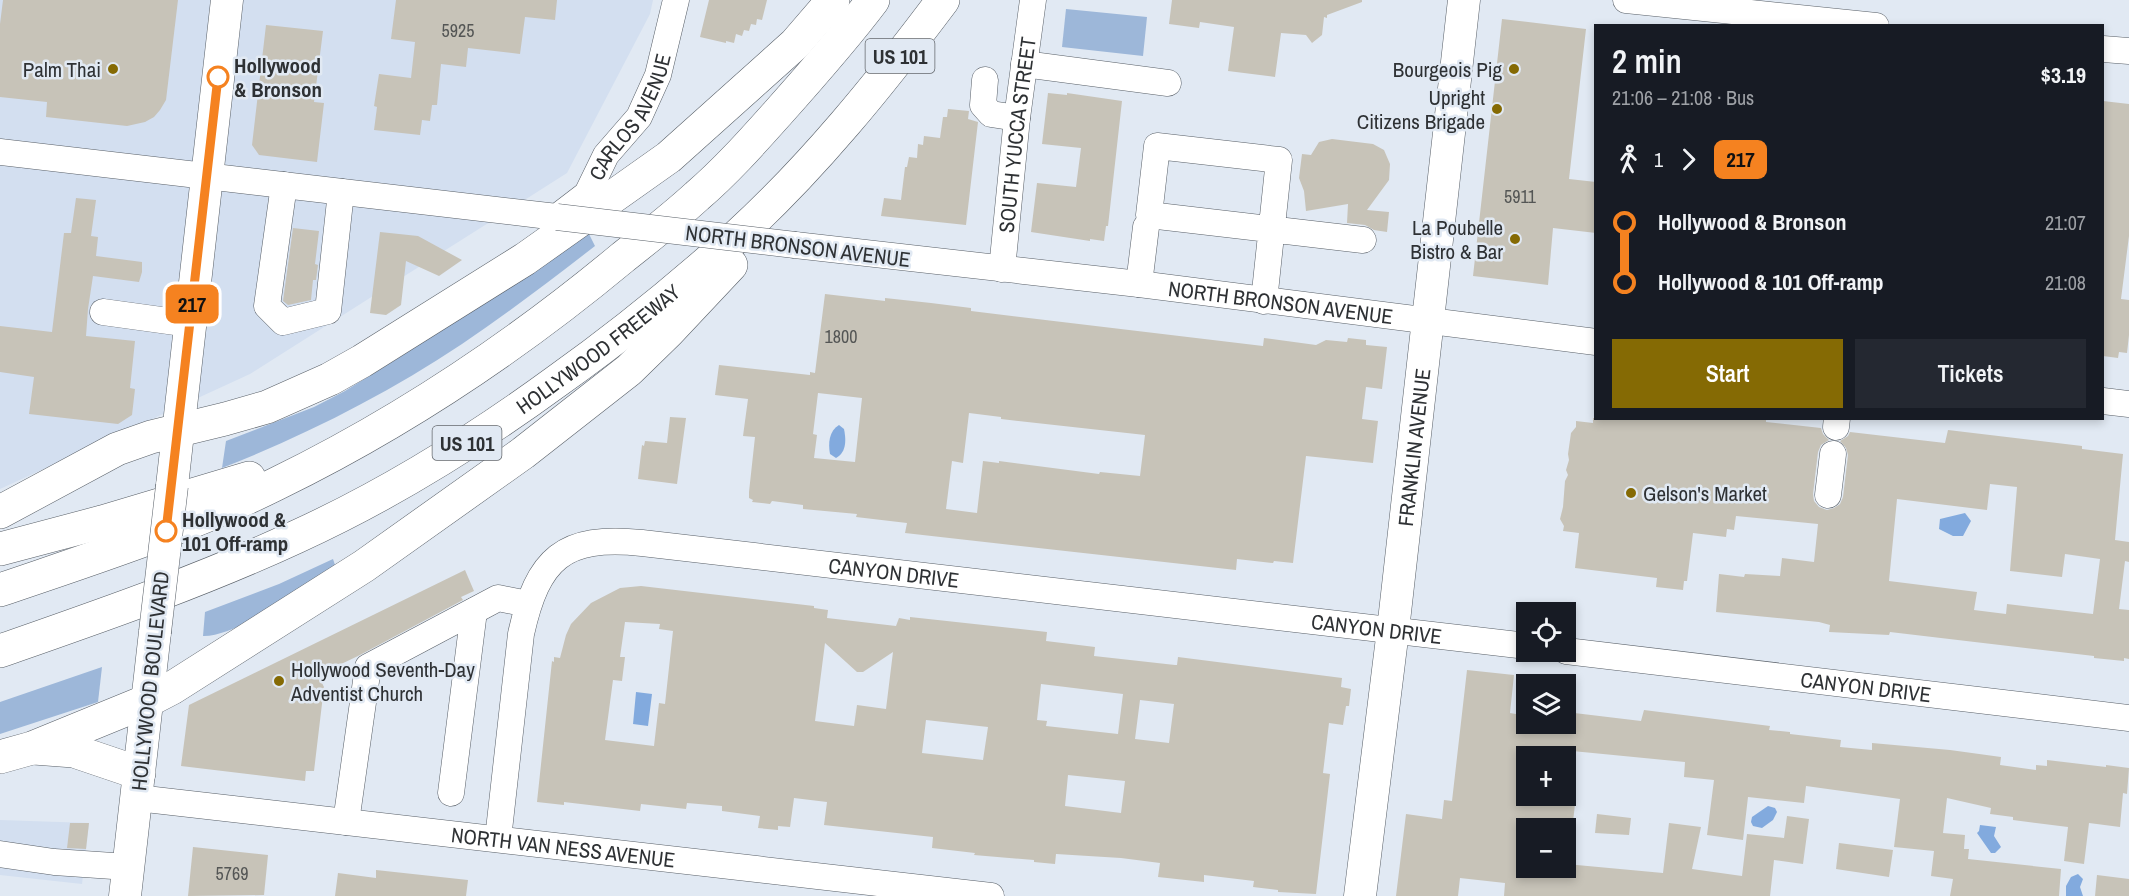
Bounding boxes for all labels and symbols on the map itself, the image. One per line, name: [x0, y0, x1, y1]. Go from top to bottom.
house number: 5925: [442, 18, 474, 43]
street label: SOUTH YUCCA STREET: [991, 35, 1042, 234]
road number: US 101: [866, 39, 934, 73]
street label: CARLOS AVENUE: [582, 50, 677, 185]
place label: Hollywood & Bronson: [234, 51, 322, 104]
place label: Palm Thai: [23, 55, 101, 84]
place label: Bourgeois Pig: [1393, 55, 1502, 84]
marker: Palm Thai: [106, 62, 120, 76]
marker: Bourgeois Pig: [1507, 62, 1521, 76]
marker: Hollywood & Bronson: [207, 66, 229, 88]
place label: Upright Citizens Brigade: [1357, 83, 1485, 136]
marker: Upright Citizens Brigade: [1490, 102, 1504, 116]
house number: 5911: [1504, 184, 1537, 209]
place label: La Poubelle Bistro & Bar: [1410, 213, 1503, 266]
street label: NORTH BRONSON AVENUE: [684, 218, 912, 274]
marker: La Poubelle Bistro & Bar: [1508, 232, 1522, 246]
street label: NORTH BRONSON AVENUE: [1167, 273, 1395, 331]
street label: HOLLYWOOD FREEWAY: [510, 277, 687, 420]
line badge: 217: [158, 284, 226, 324]
house number: 1800: [825, 324, 857, 349]
street label: FRANKLIN AVENUE: [1390, 367, 1437, 528]
road number: US 101: [432, 426, 502, 460]
place label: Gelson's Market: [1643, 479, 1767, 508]
marker: Gelson's Market: [1624, 486, 1638, 500]
place label: Hollywood & 101 Off-ramp: [182, 505, 288, 558]
marker: Hollywood & 101 Off-ramp: [155, 520, 177, 542]
street label: CANYON DRIVE: [827, 550, 961, 594]
street label: HOLLYWOOD BOULEVARD: [124, 570, 176, 792]
street label: CANYON DRIVE: [1310, 607, 1443, 650]
place label: Hollywood Seventh-Day Adventist Church: [290, 655, 475, 708]
street label: CANYON DRIVE: [1799, 665, 1933, 709]
marker: Hollywood Seventh-Day Adventist Church: [272, 674, 286, 688]
street label: NORTH VAN NESS AVENUE: [450, 820, 677, 874]
house number: 5769: [216, 861, 248, 886]

